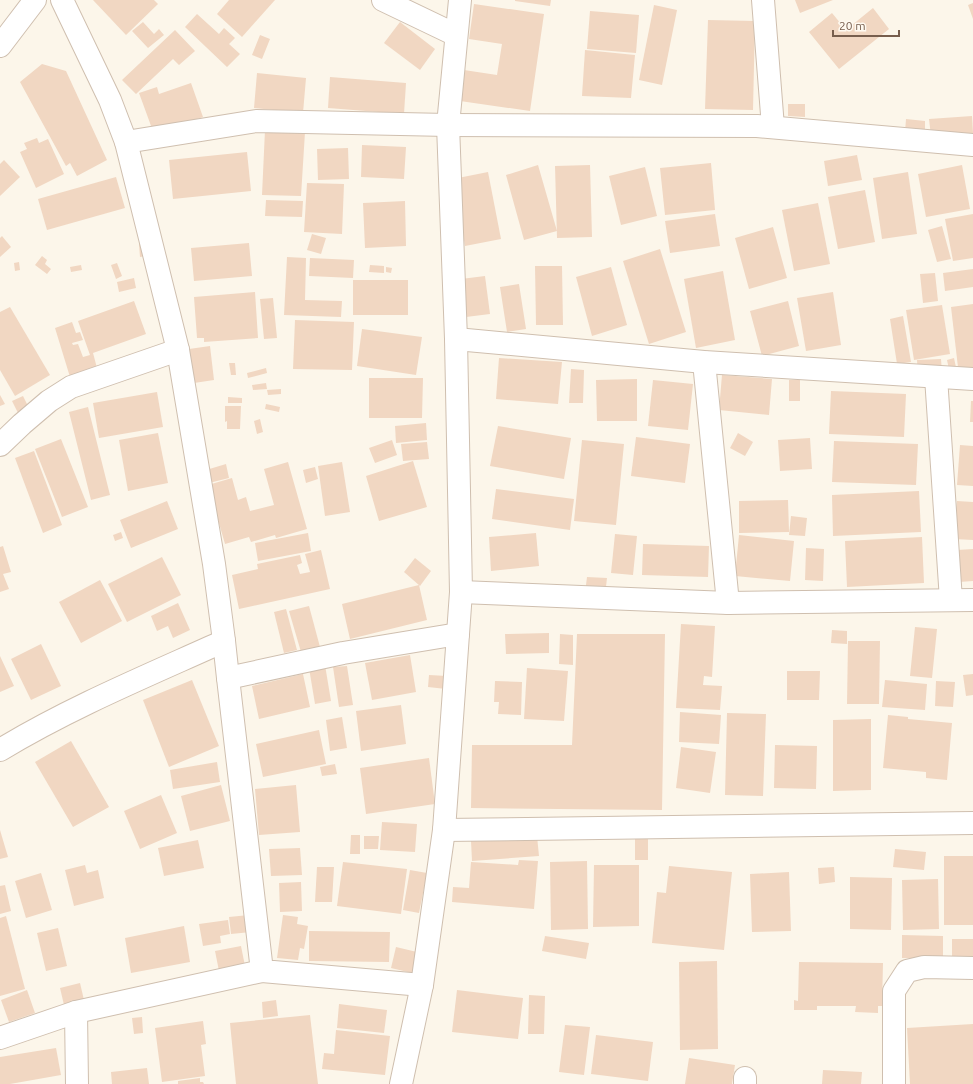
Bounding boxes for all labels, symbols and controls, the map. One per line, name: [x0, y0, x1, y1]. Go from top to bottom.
scale bar: [833, 12, 899, 38]
text: 20 m: [839, 19, 866, 32]

